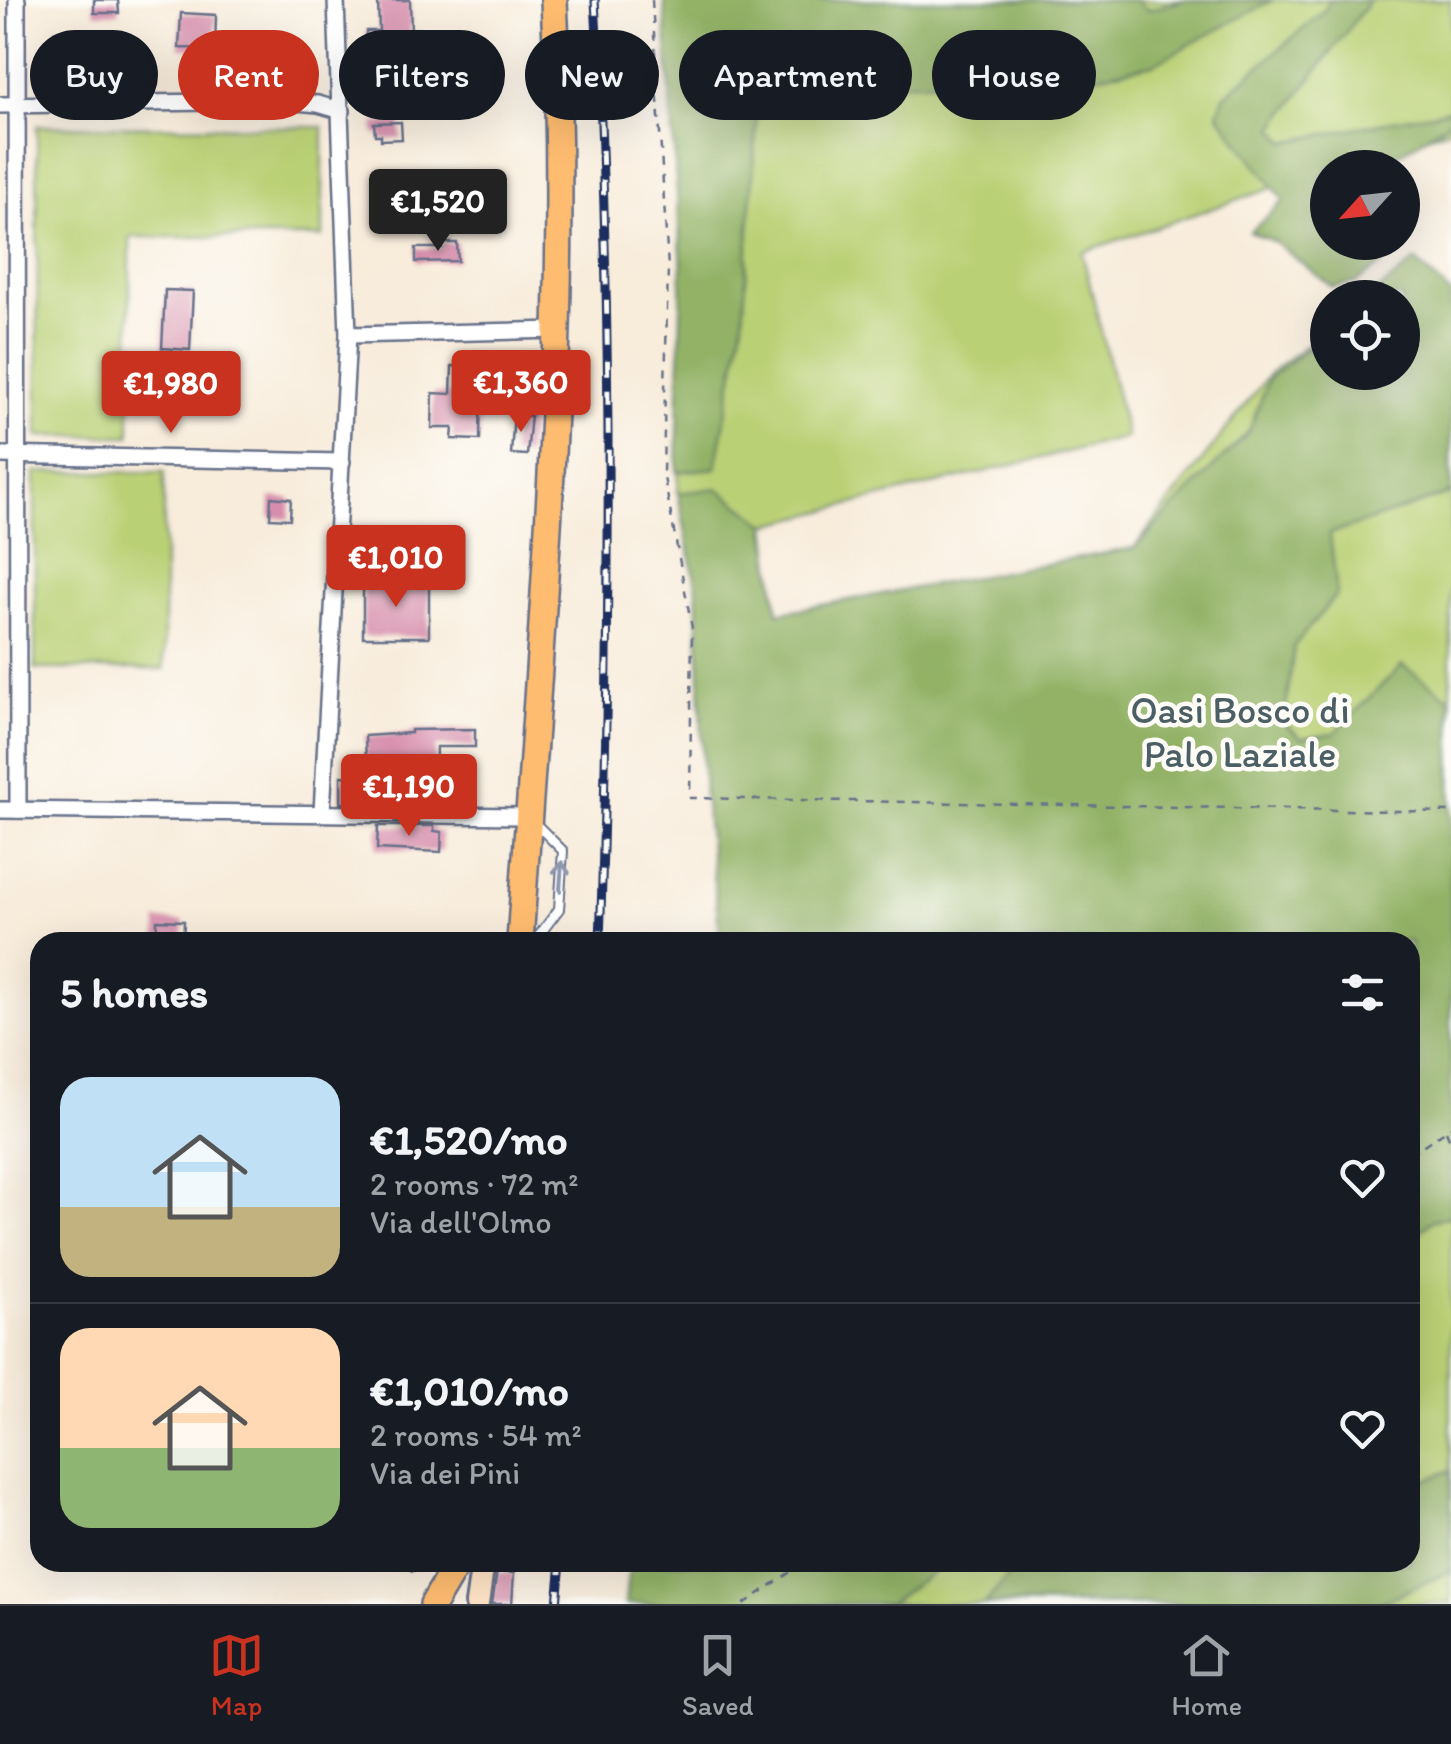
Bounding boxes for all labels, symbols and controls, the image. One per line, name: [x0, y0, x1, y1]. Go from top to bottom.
chip: Buy: [30, 30, 158, 120]
chip: Rent: [178, 30, 319, 120]
chip: Filters: [339, 30, 505, 120]
chip: New: [525, 30, 659, 120]
chip: Apartment: [679, 30, 912, 120]
chip: House: [932, 30, 1096, 120]
north arrow: [1310, 150, 1420, 260]
map controls: [1310, 150, 1420, 390]
pin: €1,520: [357, 169, 519, 254]
text: €1,520: [391, 182, 485, 220]
button: locate: [1310, 280, 1420, 390]
pin: €1,360: [440, 350, 602, 435]
pin: €1,980: [90, 351, 252, 436]
text: €1,360: [474, 363, 568, 401]
text: €1,980: [124, 364, 218, 402]
pin: €1,010: [315, 525, 477, 610]
text: €1,010: [349, 538, 443, 576]
park label: Oasi Bosco di Palo Laziale: [1130, 687, 1350, 777]
pin: €1,190: [328, 754, 490, 839]
text: €1,190: [363, 767, 455, 805]
one-way arrow: [552, 861, 571, 893]
icon: filters: [1335, 965, 1390, 1020]
text: 5 homes: [60, 967, 208, 1018]
text: €1,520/mo: [370, 1114, 568, 1165]
icon: home: [140, 1117, 260, 1237]
icon: heart: [1335, 1150, 1390, 1205]
text: 2 rooms · 72 m²: [370, 1165, 578, 1203]
text: Via dell'Olmo: [370, 1203, 552, 1241]
text: €1,010/mo: [370, 1365, 569, 1416]
icon: home: [140, 1368, 260, 1488]
icon: heart: [1335, 1401, 1390, 1456]
text: 2 rooms · 54 m²: [370, 1416, 582, 1454]
text: Via dei Pini: [370, 1454, 520, 1492]
tab: Map: [209, 1628, 264, 1722]
tab: Saved: [682, 1628, 753, 1722]
tab: Home: [1171, 1628, 1242, 1722]

